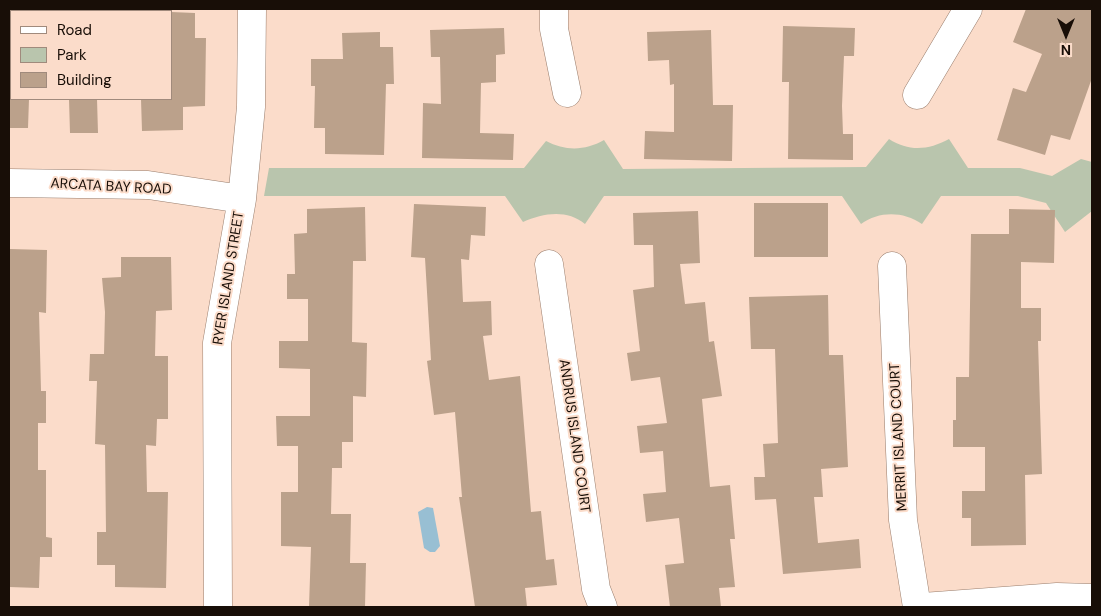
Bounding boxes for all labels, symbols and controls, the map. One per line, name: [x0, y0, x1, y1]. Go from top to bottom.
legend: [10, 10, 172, 100]
north arrow: [1041, 10, 1091, 60]
text: Road: [57, 20, 92, 40]
text: N: [1061, 41, 1071, 59]
text: Park: [57, 45, 87, 65]
text: Building: [57, 70, 112, 90]
street label: ARCATA BAY ROAD: [50, 175, 172, 199]
street label: RYER ISLAND STREET: [210, 210, 248, 346]
street label: ANDRUS ISLAND COURT: [555, 358, 593, 514]
street label: MERRIT ISLAND COURT: [887, 362, 911, 512]

